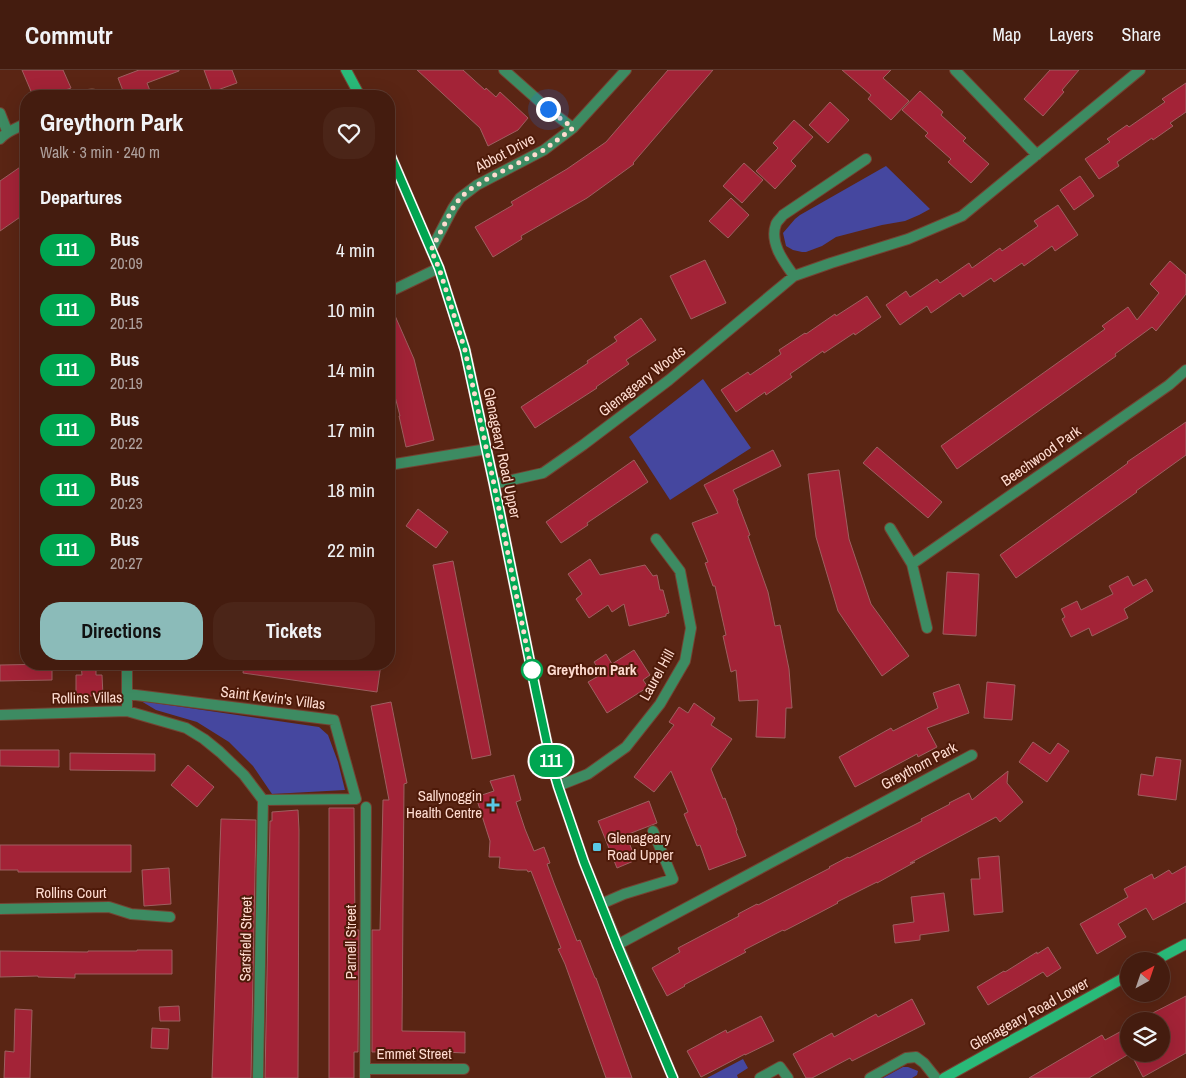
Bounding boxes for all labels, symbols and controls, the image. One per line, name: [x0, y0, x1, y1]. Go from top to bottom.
text: Commutr: [25, 19, 112, 51]
text: Map: [993, 22, 1021, 47]
text: Layers: [1049, 22, 1094, 47]
text: Share: [1122, 22, 1161, 47]
your location: [536, 97, 561, 122]
text: Greythorn Park: [40, 106, 183, 138]
button: heart: [323, 107, 375, 159]
street label: Abbot Drive: [470, 128, 539, 178]
text: Walk · 3 min · 240 m: [40, 141, 160, 163]
text: Departures: [40, 184, 122, 210]
text: Bus: [110, 226, 139, 252]
text: 111: [56, 237, 79, 262]
text: 4 min: [336, 237, 375, 263]
text: 20:09: [110, 252, 143, 274]
text: Bus: [110, 286, 139, 312]
text: 111: [56, 297, 79, 322]
text: 10 min: [327, 297, 375, 323]
text: 20:15: [110, 312, 143, 334]
street label: Glenageary Woods: [594, 340, 690, 421]
text: Bus: [110, 346, 139, 372]
text: 111: [56, 357, 79, 382]
text: 14 min: [327, 357, 375, 383]
text: 20:19: [110, 372, 143, 394]
street label: Glenageary Road Upper: [478, 386, 527, 520]
text: Bus: [110, 406, 139, 432]
text: 111: [56, 417, 79, 442]
text: 17 min: [327, 417, 375, 443]
street label: Beechwood Park: [997, 420, 1086, 491]
text: 20:22: [110, 432, 143, 454]
text: Bus: [110, 466, 139, 492]
text: 111: [56, 477, 79, 502]
text: 18 min: [327, 477, 375, 503]
text: 20:23: [110, 492, 143, 514]
text: Bus: [110, 526, 139, 552]
text: 111: [56, 537, 79, 562]
text: 22 min: [327, 537, 375, 563]
text: 20:27: [110, 552, 143, 574]
button: Directions: [40, 602, 203, 660]
button: Tickets: [213, 602, 375, 660]
street label: Laurel Hill: [634, 645, 679, 704]
marker: Greythorn Park: [521, 659, 543, 681]
place label: Greythorn Park: [547, 659, 637, 680]
street label: Saint Kevin's Villas: [219, 681, 327, 714]
street label: Rollins Villas: [51, 686, 123, 709]
street label: Greythorn Park: [877, 736, 961, 794]
line badge: 111: [522, 745, 580, 777]
text: 111: [539, 748, 563, 773]
place label: Sallynoggin Health Centre: [406, 785, 482, 823]
marker: Sallynoggin Health Centre: [486, 798, 500, 812]
place label: Glenageary Road Upper: [607, 827, 673, 865]
marker: Glenageary Road Upper: [591, 841, 603, 853]
street label: Rollins Court: [35, 882, 107, 903]
street label: Sarsfield Street: [234, 896, 257, 982]
street label: Parnell Street: [340, 904, 361, 979]
north arrow: [1120, 952, 1170, 1002]
map controls: [1120, 952, 1170, 1062]
street label: Glenageary Road Lower: [965, 972, 1092, 1055]
button: layers: [1120, 1012, 1170, 1062]
street label: Emmet Street: [376, 1043, 452, 1064]

